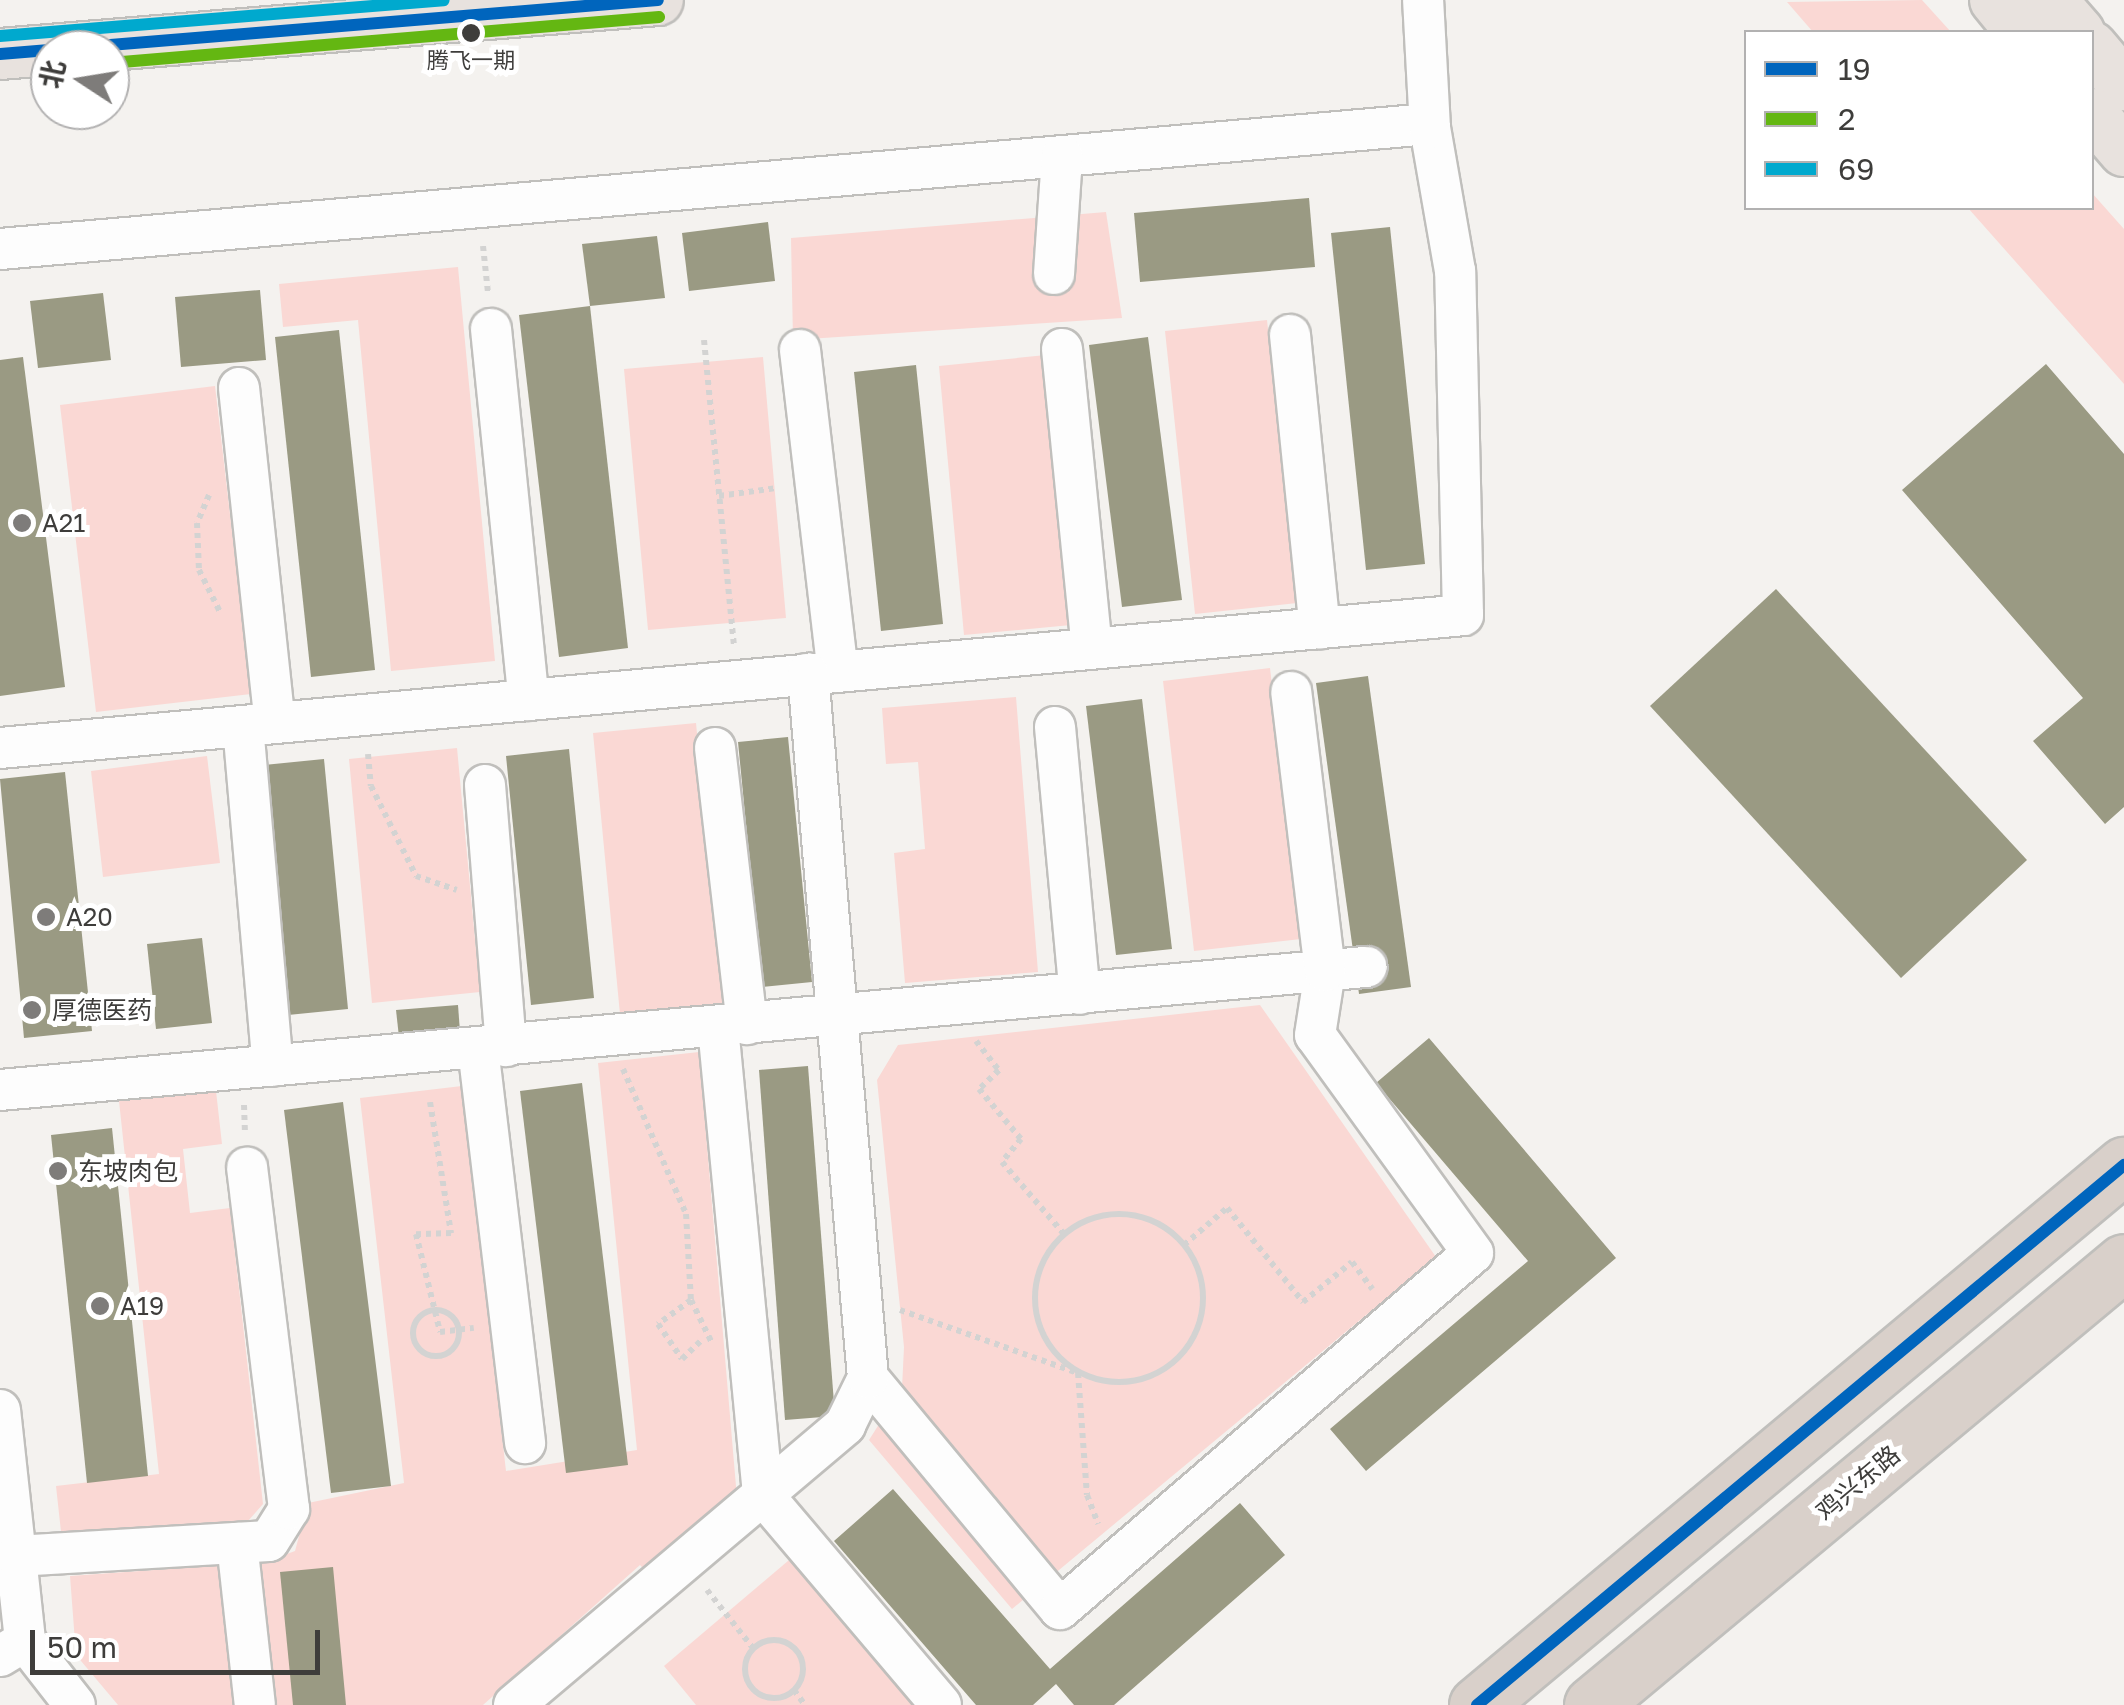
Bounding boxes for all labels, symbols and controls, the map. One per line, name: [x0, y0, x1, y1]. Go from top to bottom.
marker: 腾飞一期: [461, 23, 481, 43]
north arrow: [30, 30, 130, 130]
legend: [1744, 30, 2094, 210]
place label: 腾飞一期: [427, 47, 515, 73]
text: 19: [1838, 51, 1871, 87]
text: 北: [33, 57, 71, 91]
text: 2: [1838, 101, 1855, 137]
text: 69: [1838, 151, 1874, 187]
place label: A21: [42, 508, 85, 538]
marker: A21: [11, 512, 33, 534]
place label: A20: [66, 902, 113, 932]
marker: A20: [35, 906, 57, 928]
place label: 厚德医药: [52, 995, 152, 1025]
marker: 厚德医药: [21, 999, 43, 1021]
place label: 东坡肉包: [78, 1156, 178, 1186]
marker: 东坡肉包: [47, 1160, 69, 1182]
place label: A19: [120, 1291, 164, 1321]
marker: A19: [89, 1295, 111, 1317]
street label: 鸡兴东路: [1810, 1439, 1906, 1527]
scale bar: [35, 1610, 325, 1672]
text: 50 m: [47, 1629, 117, 1665]

